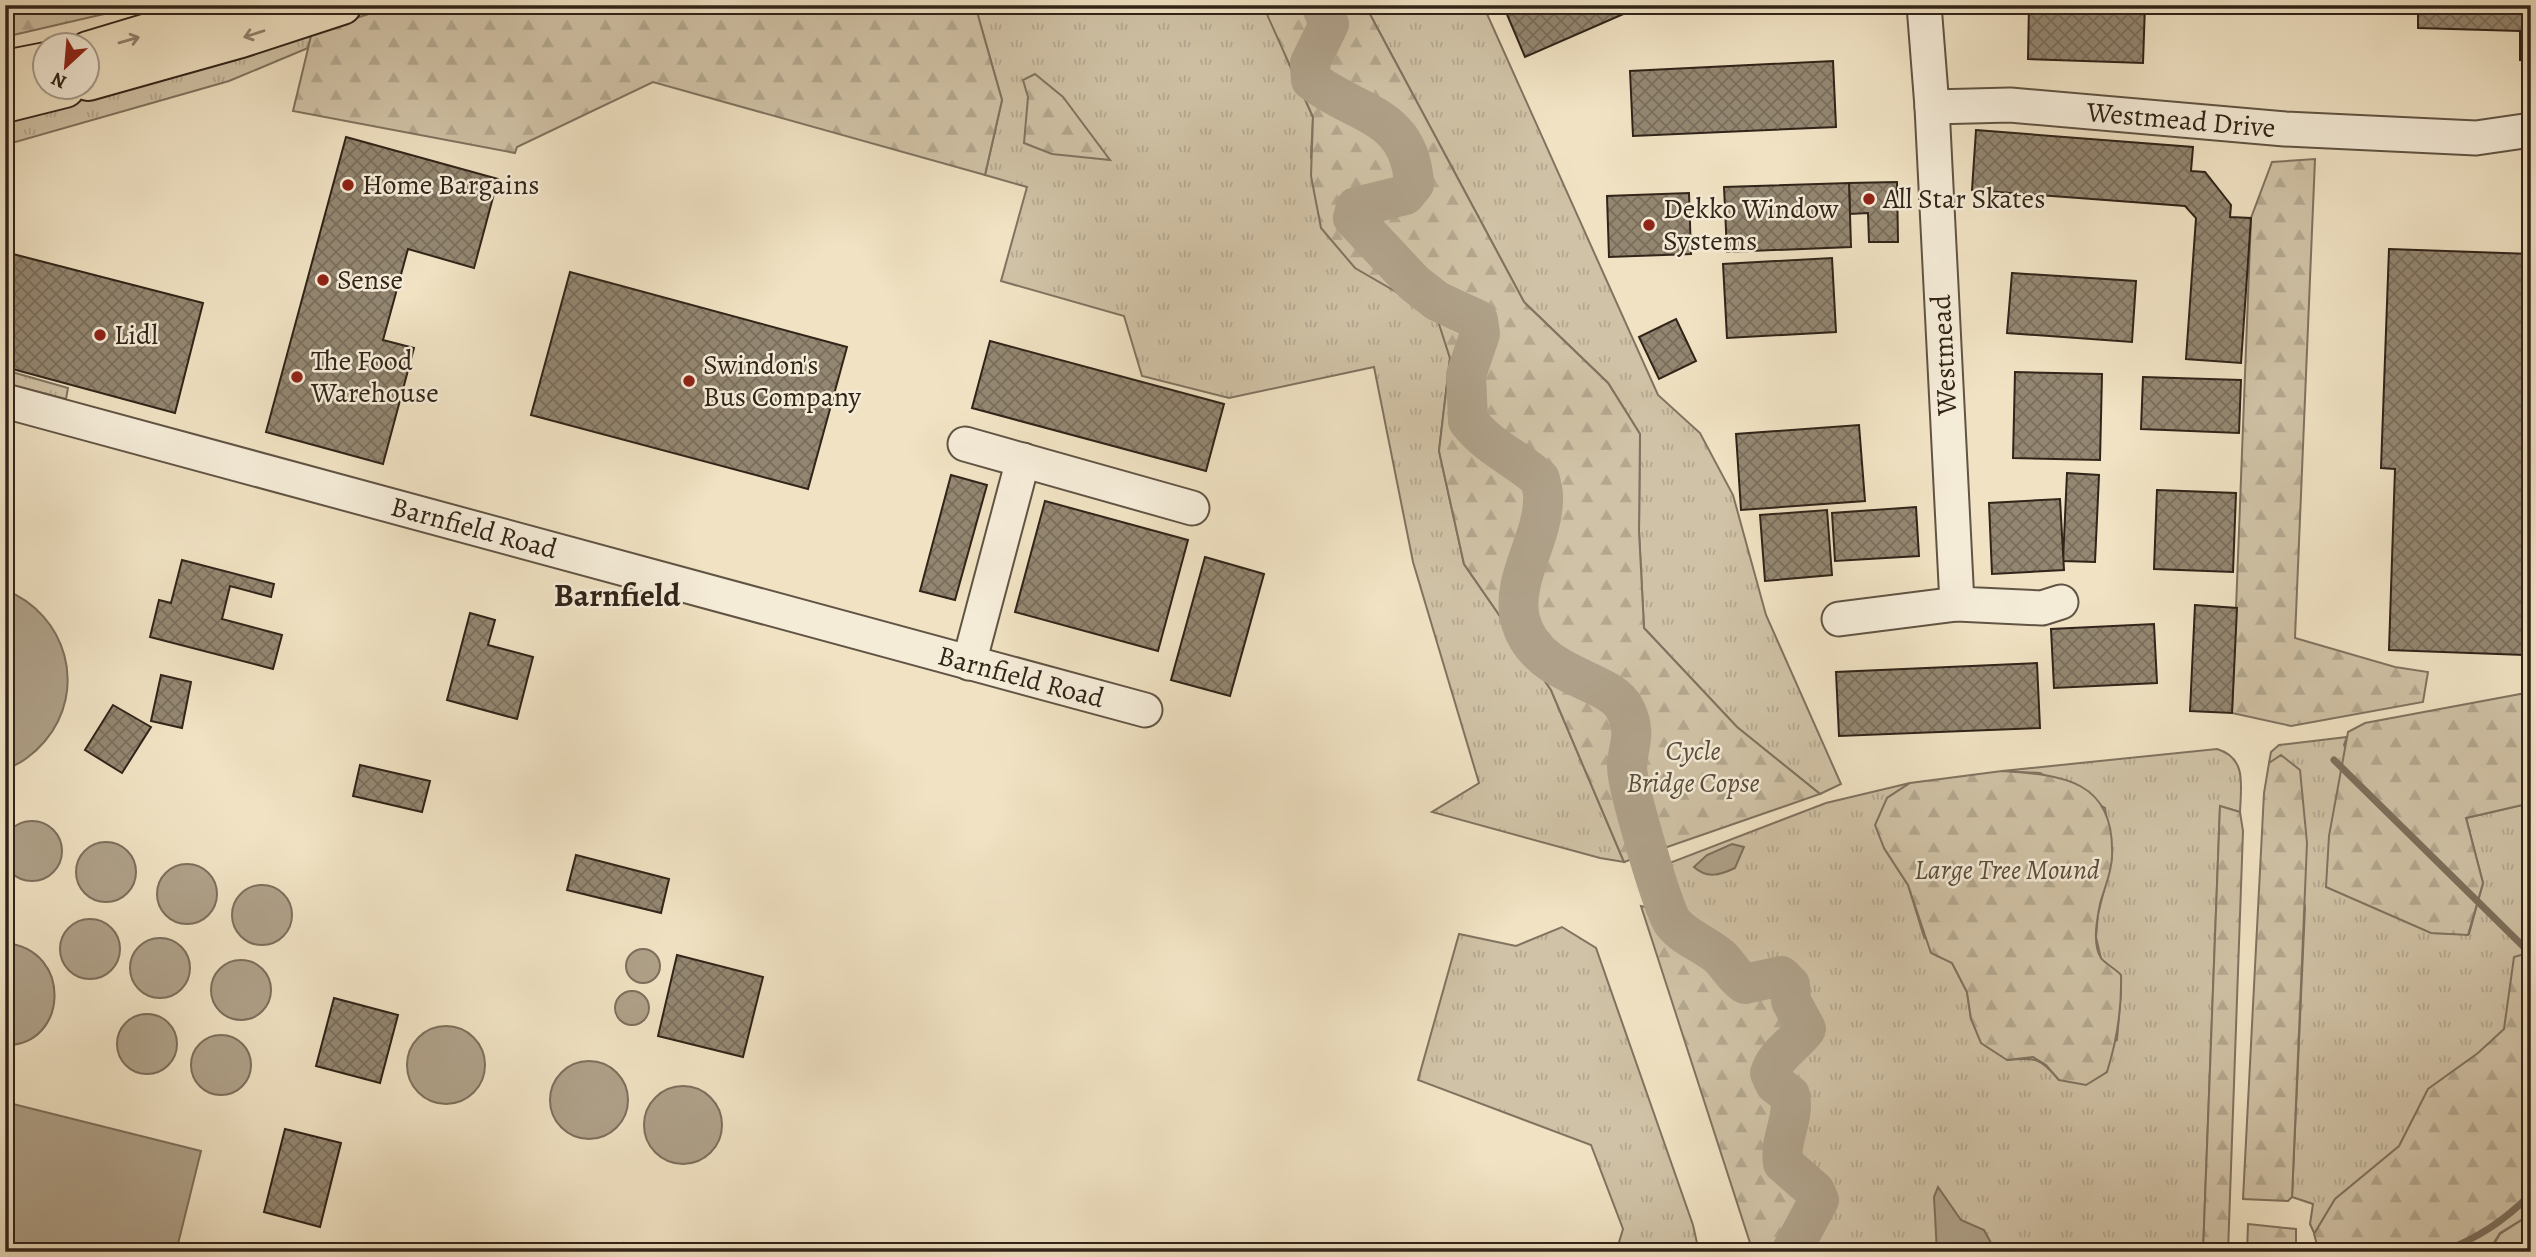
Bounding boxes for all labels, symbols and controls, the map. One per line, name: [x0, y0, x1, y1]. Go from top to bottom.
one-way arrow: [244, 29, 266, 41]
north arrow: [32, 32, 102, 102]
one-way arrow: [117, 33, 140, 46]
text: N: [47, 66, 71, 95]
street label: Westmead Drive: [2084, 93, 2277, 147]
place label: Home Bargains: [362, 166, 540, 204]
marker: Home Bargains: [340, 177, 356, 193]
place label: All Star Skates: [1882, 180, 2045, 218]
place label: Dekko Window Systems: [1663, 190, 1839, 260]
marker: All Star Skates: [1861, 191, 1877, 207]
marker: Dekko Window Systems: [1641, 217, 1657, 233]
place label: Sense: [337, 261, 403, 299]
marker: Sense: [315, 272, 331, 288]
street label: Westmead: [1922, 293, 1966, 417]
place label: Lidl: [114, 316, 158, 354]
marker: Lidl: [92, 327, 108, 343]
place label: The Food Warehouse: [310, 342, 439, 412]
place label: Swindon's Bus Company: [703, 346, 862, 416]
marker: The Food Warehouse: [289, 369, 305, 385]
marker: Swindon's Bus Company: [681, 373, 697, 389]
street label: Barnfield Road: [387, 488, 562, 569]
district label: Barnfield: [554, 573, 681, 617]
street label: Barnfield Road: [934, 637, 1109, 718]
park label: Cycle Bridge Copse: [1626, 732, 1760, 802]
park label: Large Tree Mound: [1914, 851, 2100, 889]

